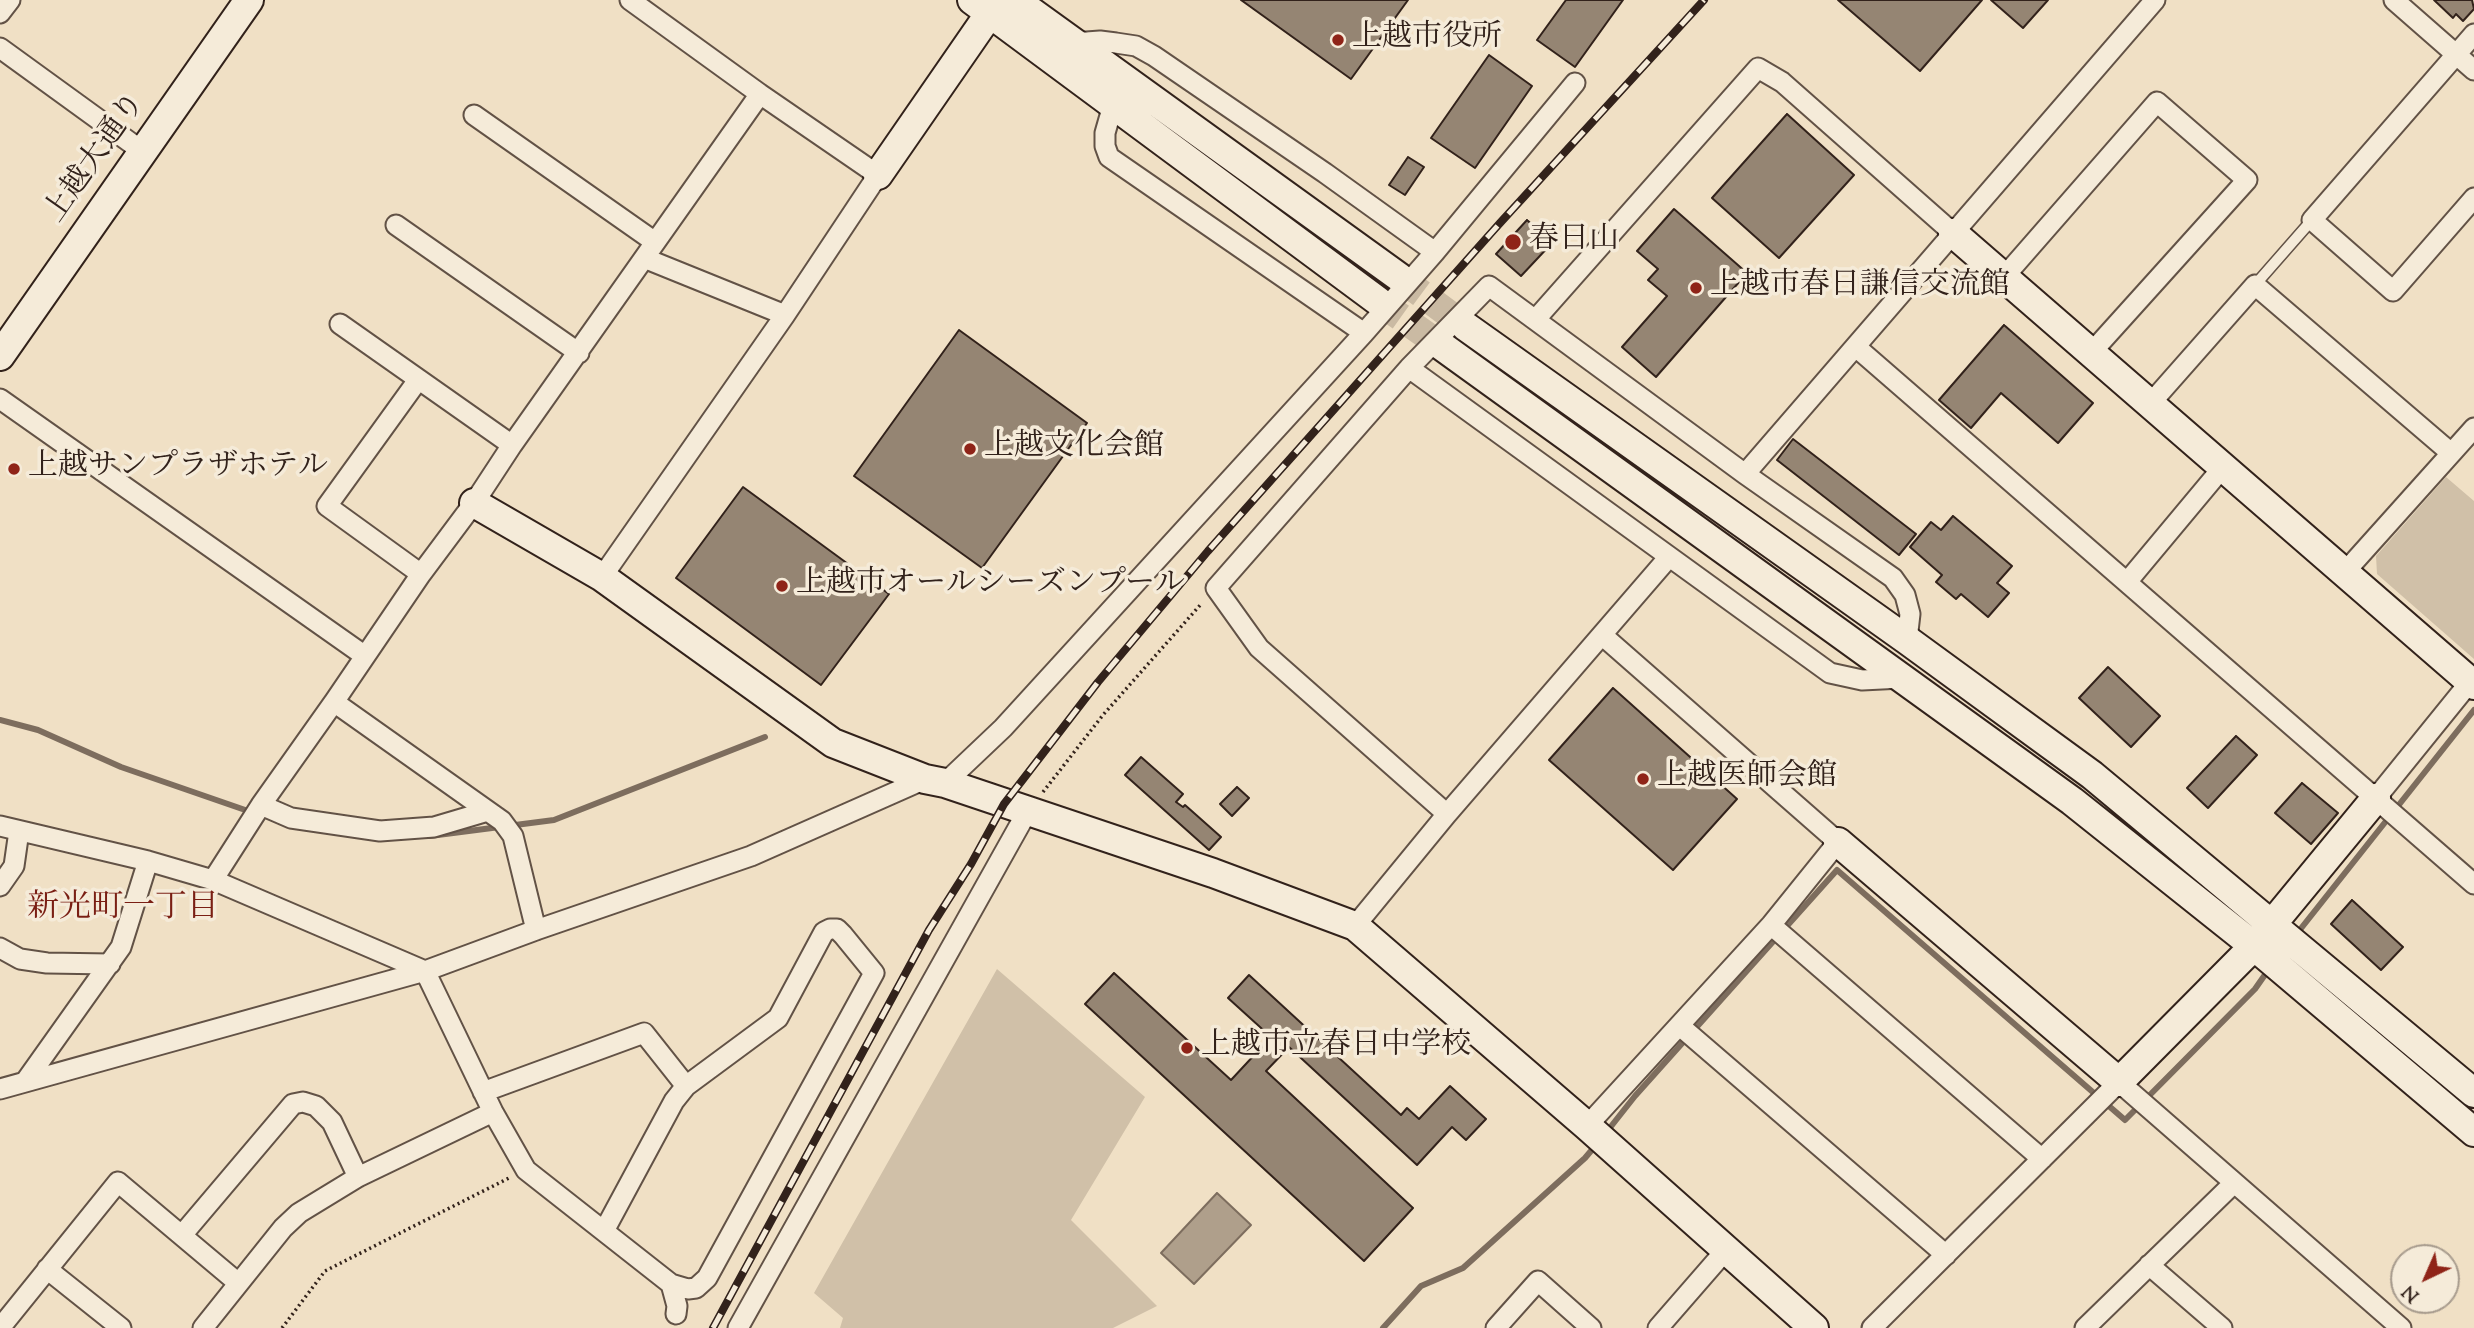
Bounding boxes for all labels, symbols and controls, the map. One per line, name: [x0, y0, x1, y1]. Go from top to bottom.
place label: 上越市役所: [1352, 22, 1502, 58]
marker: 上越市役所: [1330, 32, 1346, 48]
street label: 上越大通り: [39, 87, 155, 231]
place label: 春日山: [1529, 224, 1619, 260]
marker: 春日山: [1503, 232, 1523, 252]
place label: 上越市春日謙信交流館: [1710, 270, 2010, 306]
marker: 上越市春日謙信交流館: [1688, 280, 1704, 296]
place label: 上越文化会館: [984, 431, 1164, 467]
marker: 上越文化会館: [962, 441, 978, 457]
place label: 上越サンプラザホテル: [28, 451, 328, 487]
marker: 上越サンプラザホテル: [6, 461, 22, 477]
place label: 上越市オールシーズンプール: [796, 568, 1185, 604]
marker: 上越市オールシーズンプール: [774, 578, 790, 594]
place label: 上越医師会館: [1657, 761, 1837, 797]
marker: 上越医師会館: [1635, 771, 1651, 787]
district label: 新光町一丁目: [27, 892, 219, 930]
place label: 上越市立春日中学校: [1201, 1030, 1471, 1066]
marker: 上越市立春日中学校: [1179, 1040, 1195, 1056]
north arrow: [2390, 1244, 2460, 1314]
text: N: [2397, 1278, 2426, 1308]

